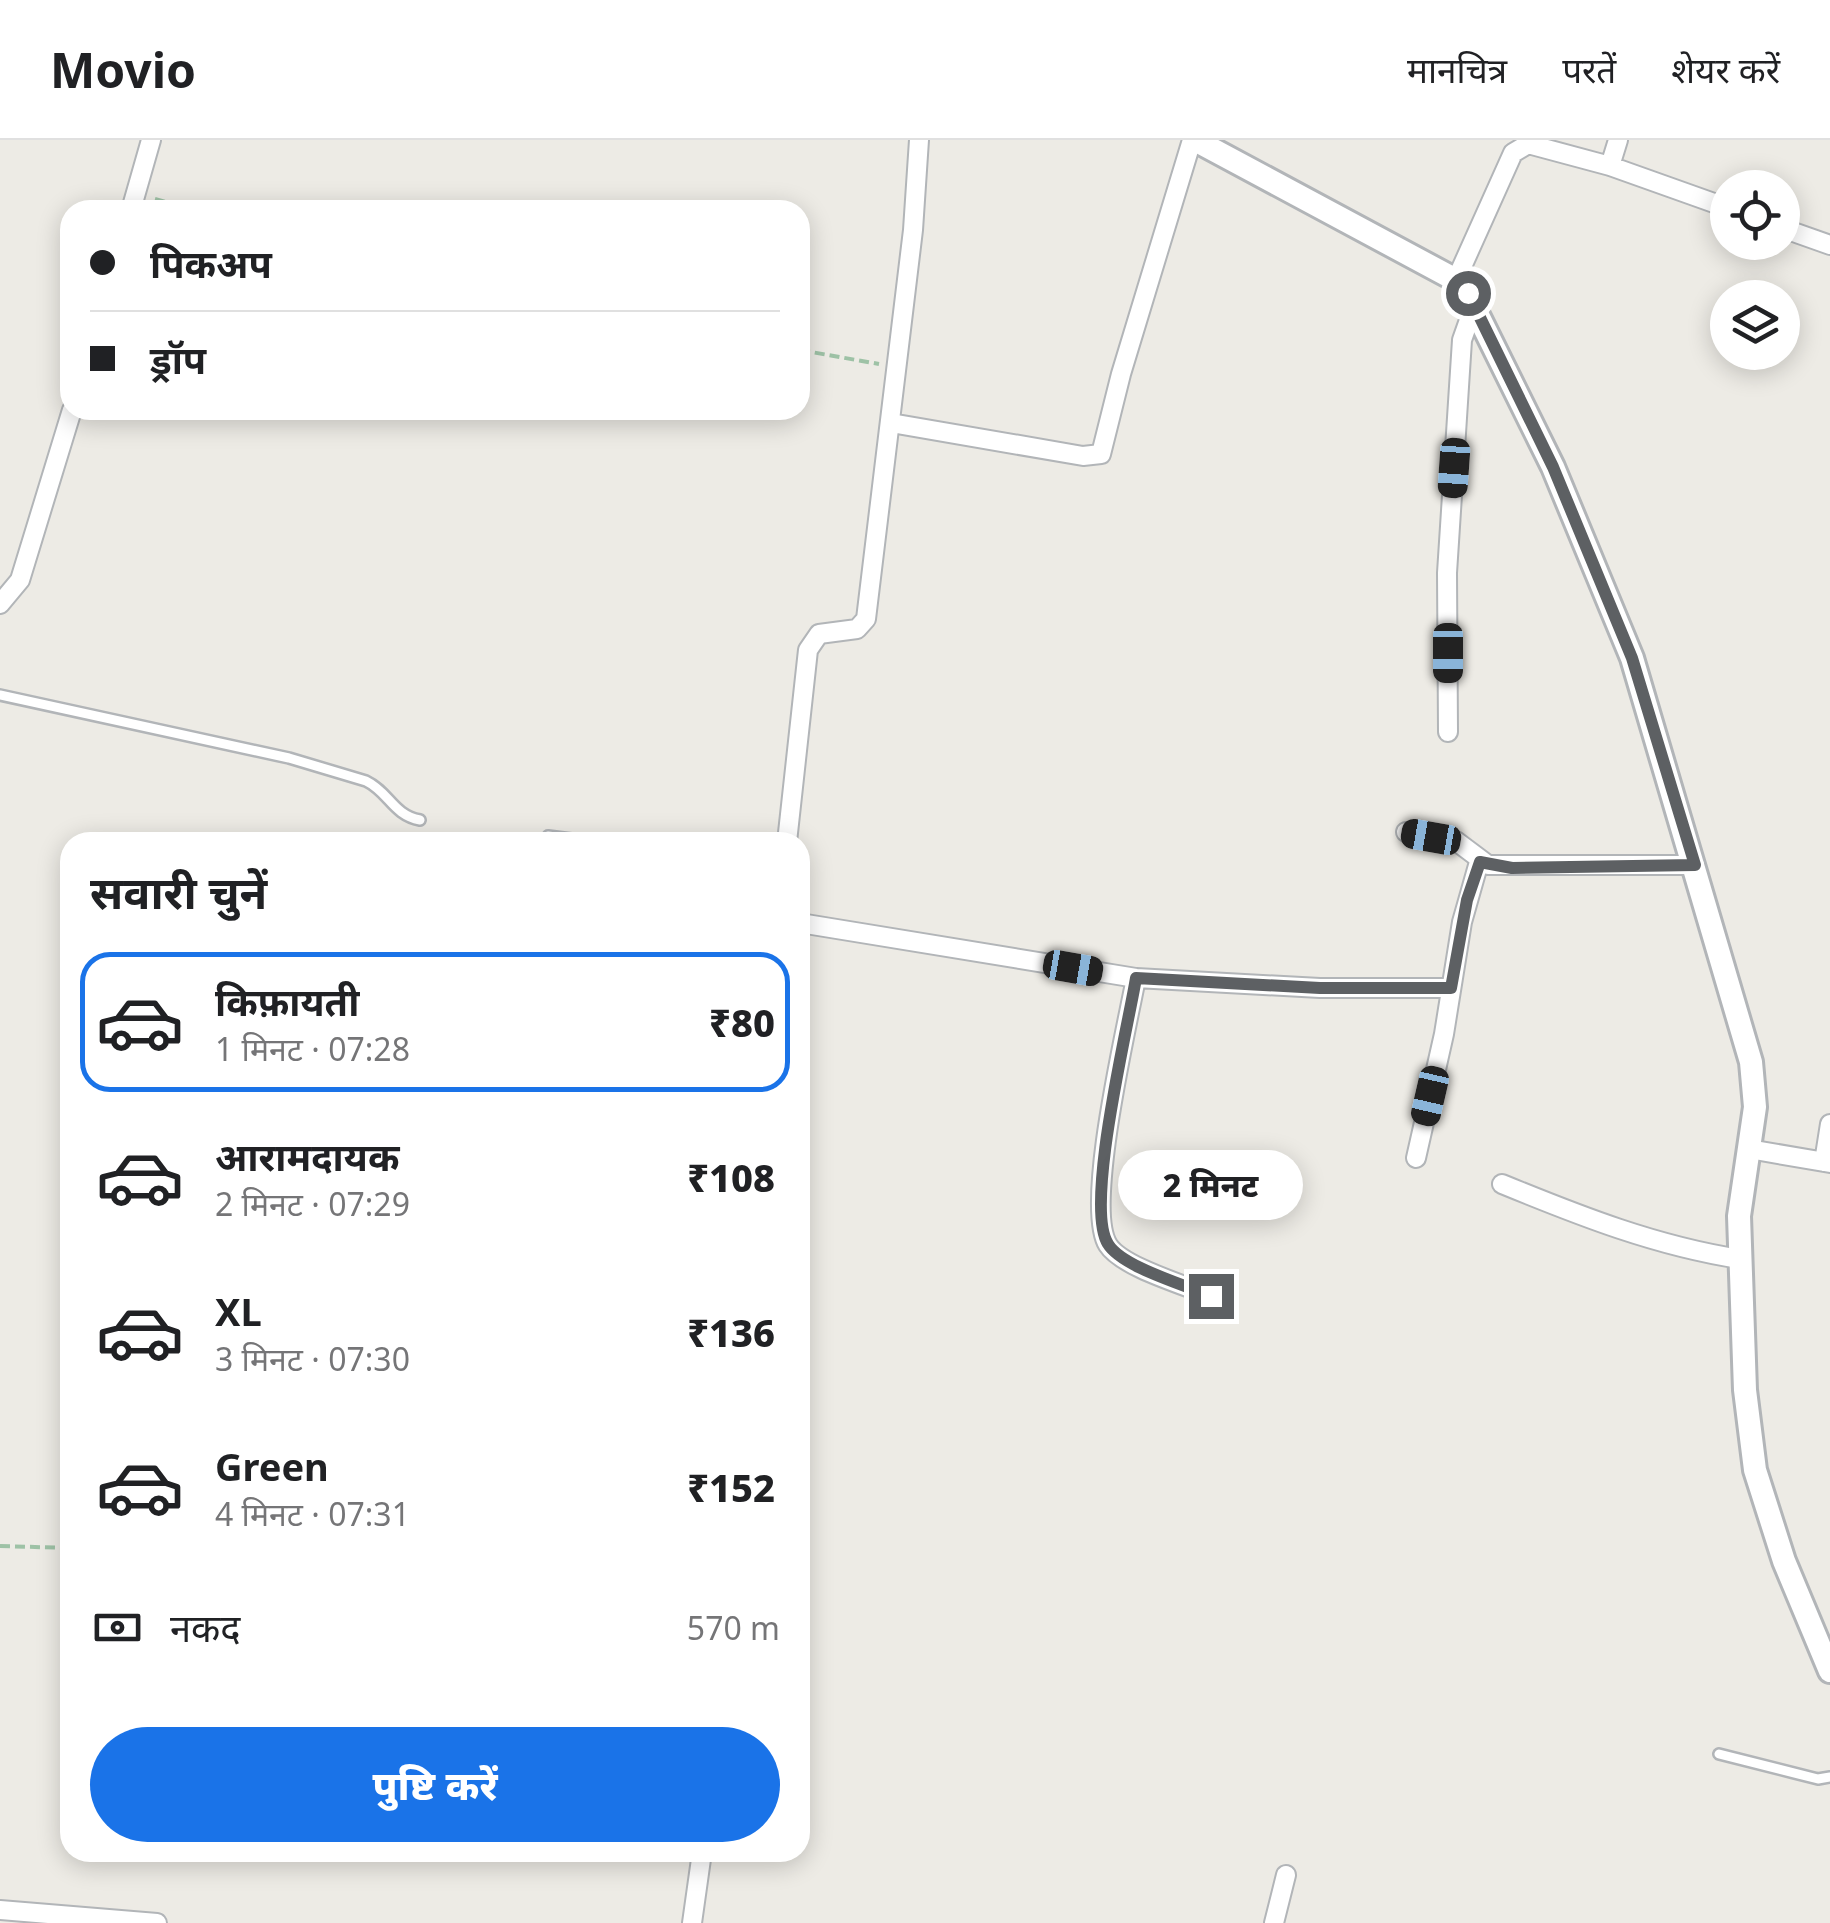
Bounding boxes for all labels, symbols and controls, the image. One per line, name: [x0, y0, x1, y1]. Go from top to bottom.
text: Movio: [50, 37, 196, 102]
text: मानचित्र: [1407, 46, 1507, 93]
text: परतें: [1562, 46, 1616, 93]
text: शेयर करें: [1671, 46, 1780, 93]
map controls: [1710, 170, 1800, 370]
button: locate: [1710, 170, 1800, 260]
text: पिकअप: [150, 237, 272, 289]
route start: [1446, 271, 1491, 316]
button: layers: [1710, 280, 1800, 370]
text: ड्रॉप: [150, 333, 206, 385]
car: [1437, 437, 1471, 499]
car: [1433, 623, 1463, 683]
car: [1399, 817, 1463, 857]
text: सवारी चुनें: [90, 861, 267, 922]
car: [1041, 948, 1105, 988]
text: किफ़ायती: [215, 975, 359, 1027]
icon: car: [95, 977, 185, 1067]
text: ₹80: [709, 996, 775, 1048]
text: 1 मिनट · 07:28: [215, 1027, 410, 1070]
car: [1409, 1063, 1451, 1129]
text: आरामदायक: [215, 1130, 399, 1182]
icon: car: [95, 1132, 185, 1222]
text: ₹108: [687, 1151, 775, 1203]
callout: 2 मिनट: [1118, 1151, 1304, 1221]
text: 2 मिनट: [1163, 1163, 1258, 1206]
text: 2 मिनट · 07:29: [215, 1182, 410, 1225]
route end: [1189, 1274, 1234, 1319]
text: XL: [215, 1285, 262, 1337]
icon: car: [95, 1287, 185, 1377]
text: ₹136: [687, 1306, 775, 1358]
text: 3 मिनट · 07:30: [215, 1337, 410, 1380]
text: Green: [215, 1440, 329, 1492]
icon: car: [95, 1442, 185, 1532]
text: ₹152: [687, 1461, 775, 1513]
text: 4 मिनट · 07:31: [215, 1492, 410, 1535]
icon: cash: [90, 1600, 145, 1655]
text: नकद: [170, 1601, 240, 1653]
text: 570 m: [687, 1606, 780, 1649]
button: पुष्टि करें: [90, 1727, 780, 1842]

